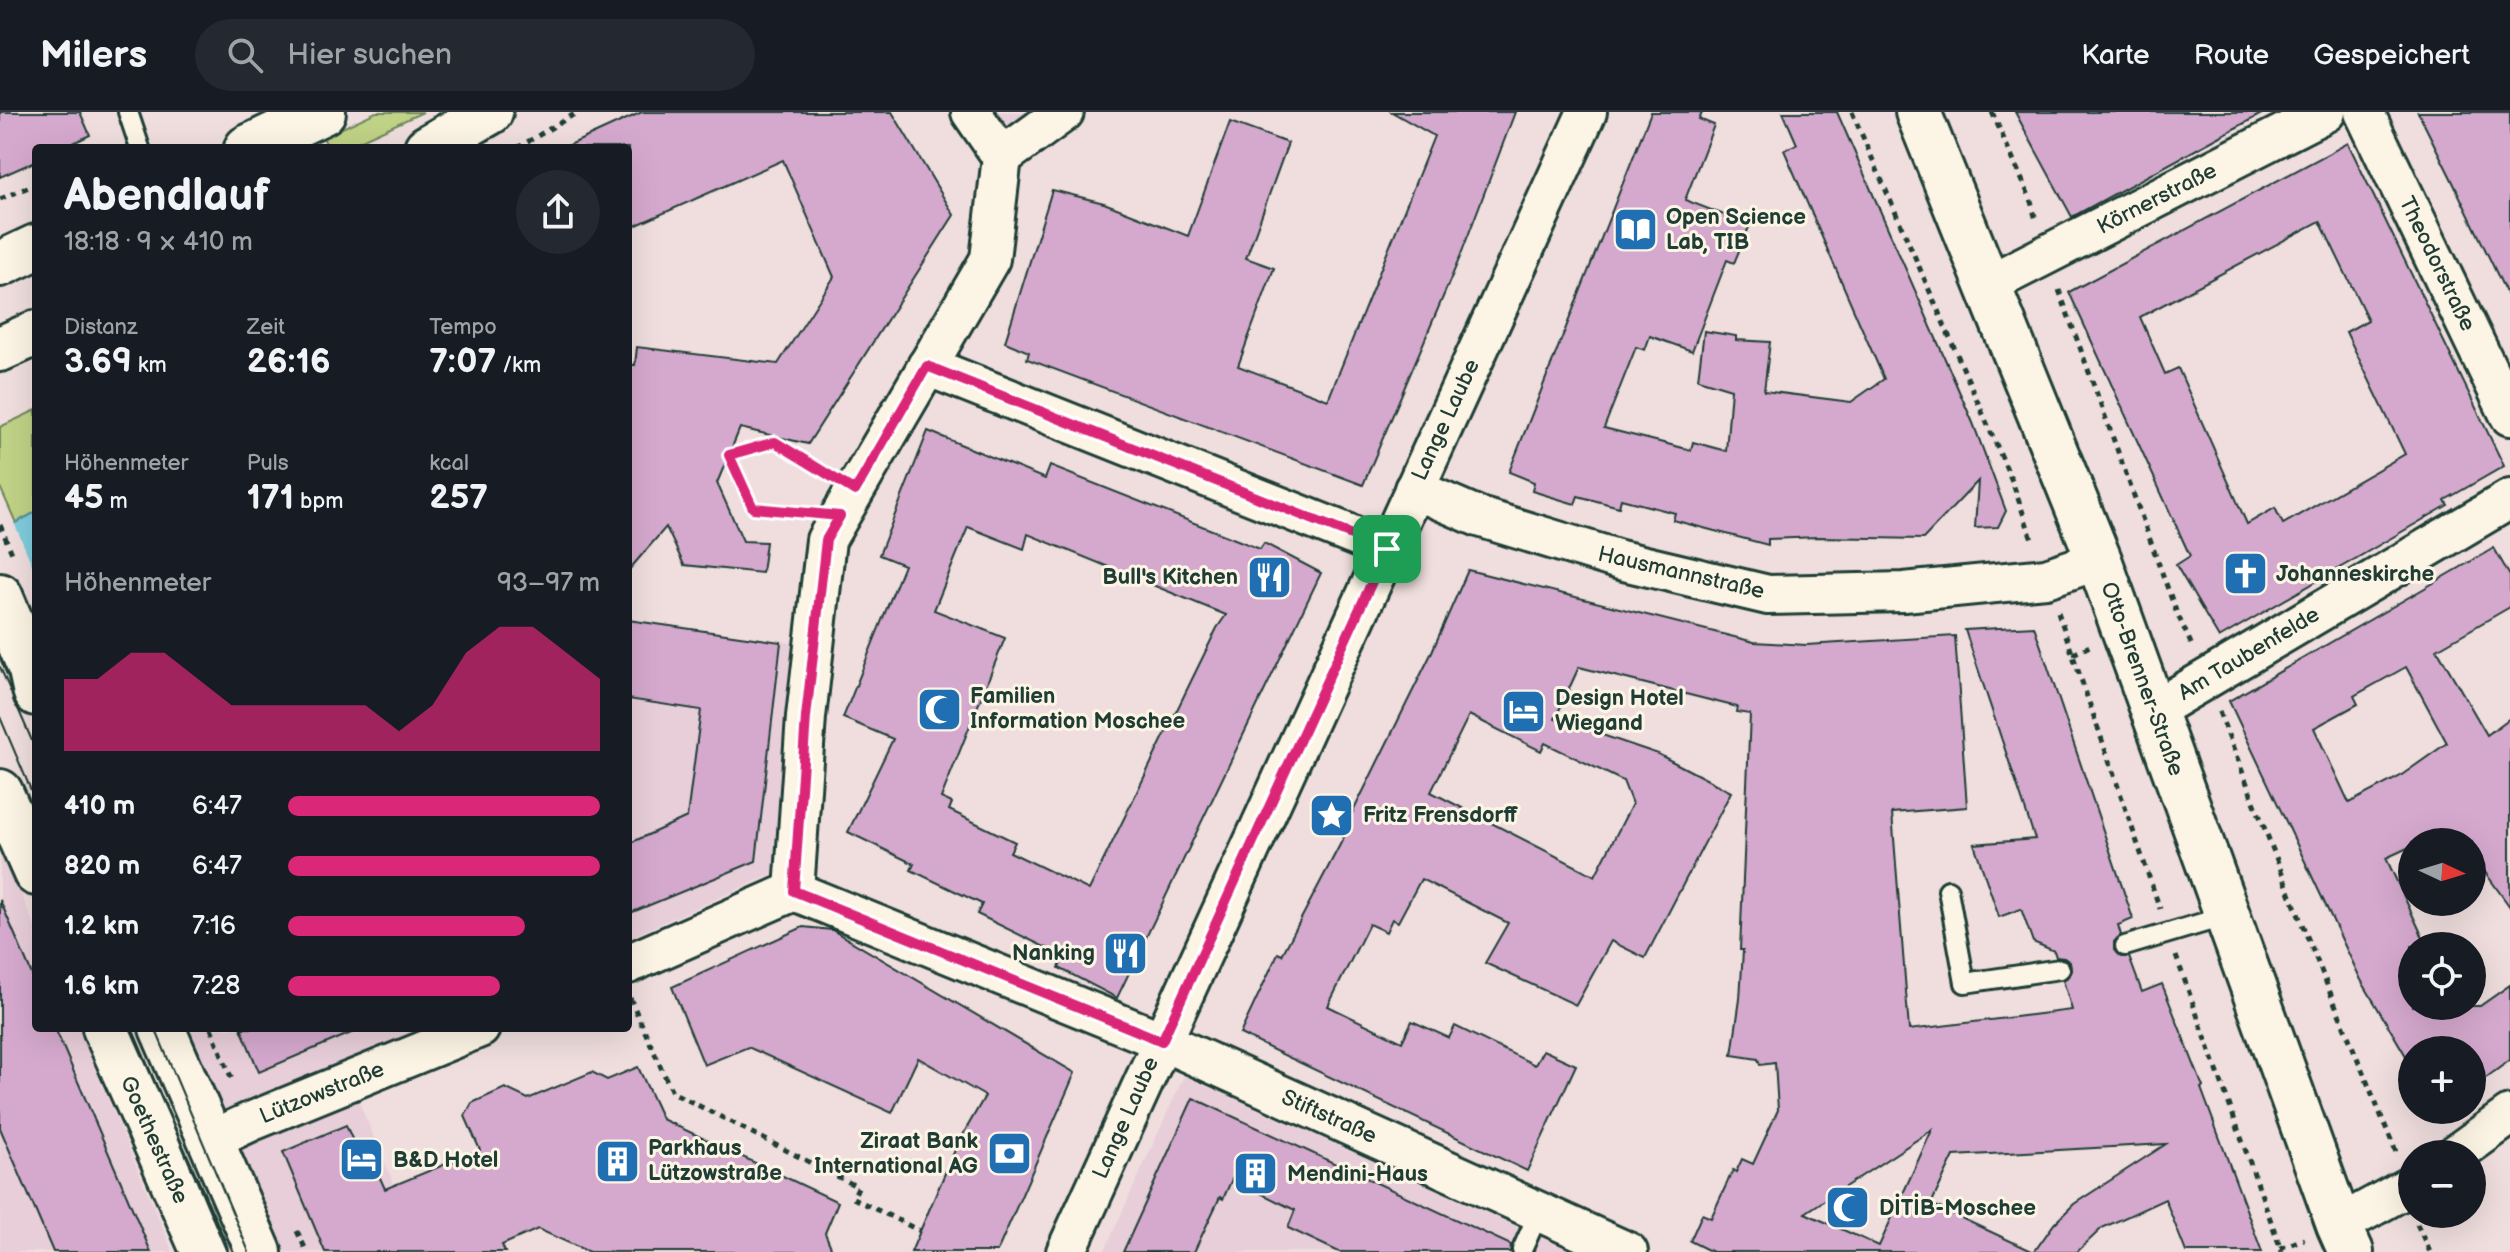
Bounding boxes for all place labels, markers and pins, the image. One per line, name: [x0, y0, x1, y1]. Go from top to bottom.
place label: Open Science Lab, TIB: [1666, 204, 1806, 256]
library icon: Open Science Lab, TIB: [1611, 206, 1659, 254]
pin: [1353, 515, 1421, 583]
church icon: Johanneskirche: [2221, 550, 2269, 598]
restaurant icon: Bull's Kitchen: [1245, 553, 1293, 601]
place label: Johanneskirche: [2276, 561, 2434, 588]
place label: Bull's Kitchen: [1102, 564, 1238, 591]
place label: Familien Information Moschee: [970, 683, 1185, 735]
mosque icon: Familien Information Moschee: [915, 685, 963, 733]
place label: Design Hotel Wiegand: [1555, 685, 1684, 737]
hotel icon: Design Hotel Wiegand: [1500, 687, 1548, 735]
place icon: Fritz Frensdorff: [1308, 791, 1356, 839]
place label: Fritz Frensdorff: [1363, 802, 1518, 829]
restaurant icon: Nanking: [1102, 929, 1150, 977]
place label: Nanking: [1012, 940, 1095, 967]
place label: Ziraat Bank International AG: [814, 1128, 978, 1180]
bank icon: Ziraat Bank International AG: [985, 1130, 1033, 1178]
place label: Parkhaus Lützowstraße: [648, 1135, 782, 1187]
hotel icon: B&D Hotel: [338, 1136, 386, 1184]
building icon: Parkhaus Lützowstraße: [593, 1137, 641, 1185]
place label: B&D Hotel: [393, 1147, 498, 1174]
building icon: Mendini-Haus: [1232, 1150, 1280, 1198]
place label: Mendini-Haus: [1287, 1161, 1428, 1188]
mosque icon: DİTİB-Moschee: [1824, 1184, 1872, 1232]
place label: DİTİB-Moschee: [1879, 1193, 2036, 1222]

